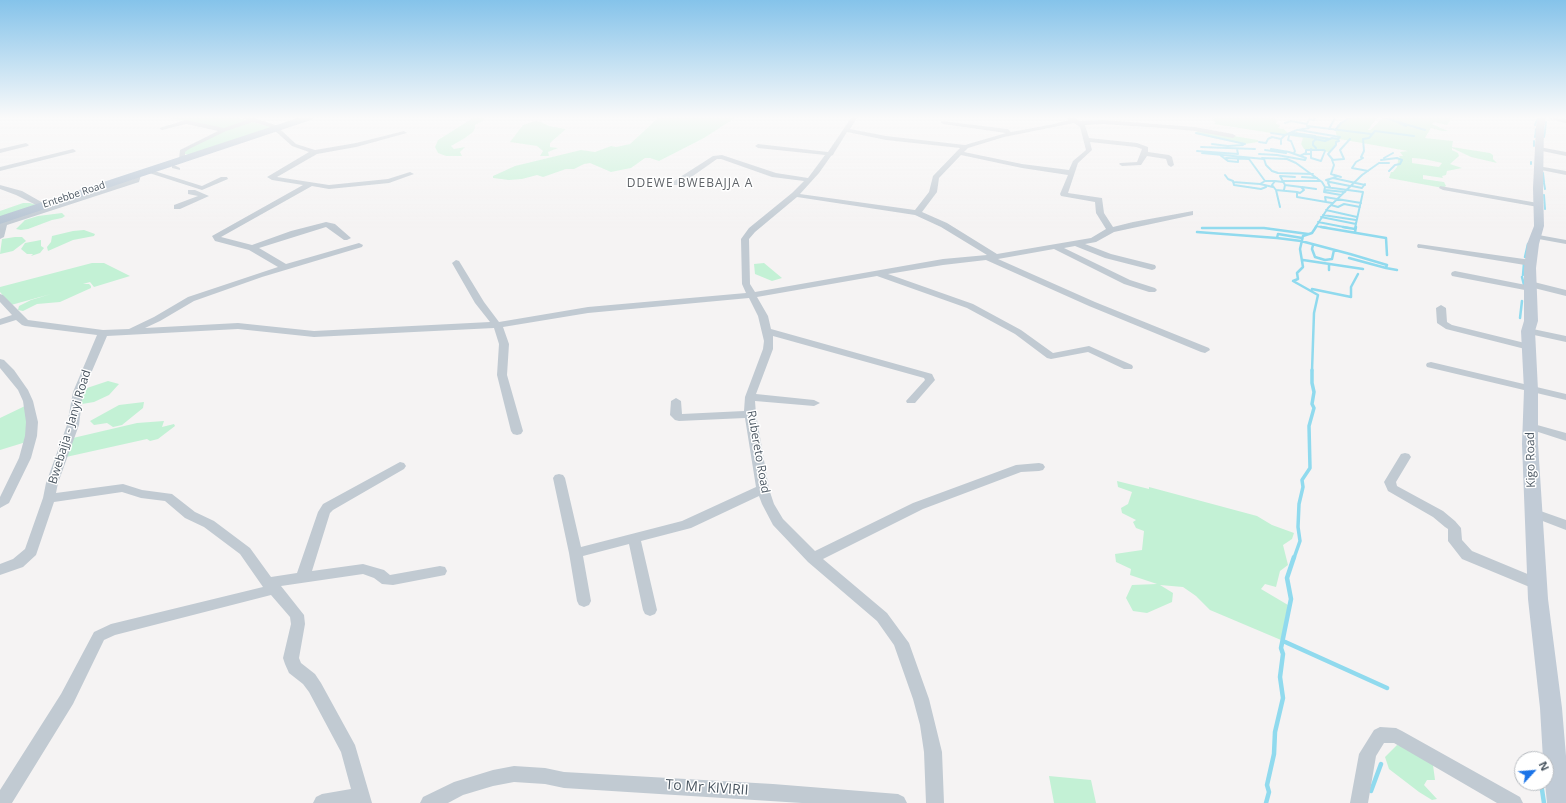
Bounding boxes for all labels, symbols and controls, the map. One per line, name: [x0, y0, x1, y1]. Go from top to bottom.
district label: DDEWE BWEBAJJA A: [627, 177, 753, 191]
street label: Entebbe Road: [41, 179, 107, 211]
street label: Bwebajja - Janyi Road: [46, 368, 94, 486]
street label: Rubereto Road: [744, 410, 772, 494]
street label: Kigo Road: [1523, 432, 1539, 488]
north arrow: [1514, 751, 1554, 791]
text: N: [1536, 759, 1553, 773]
street label: To Mr KIVIRII: [665, 777, 749, 799]

